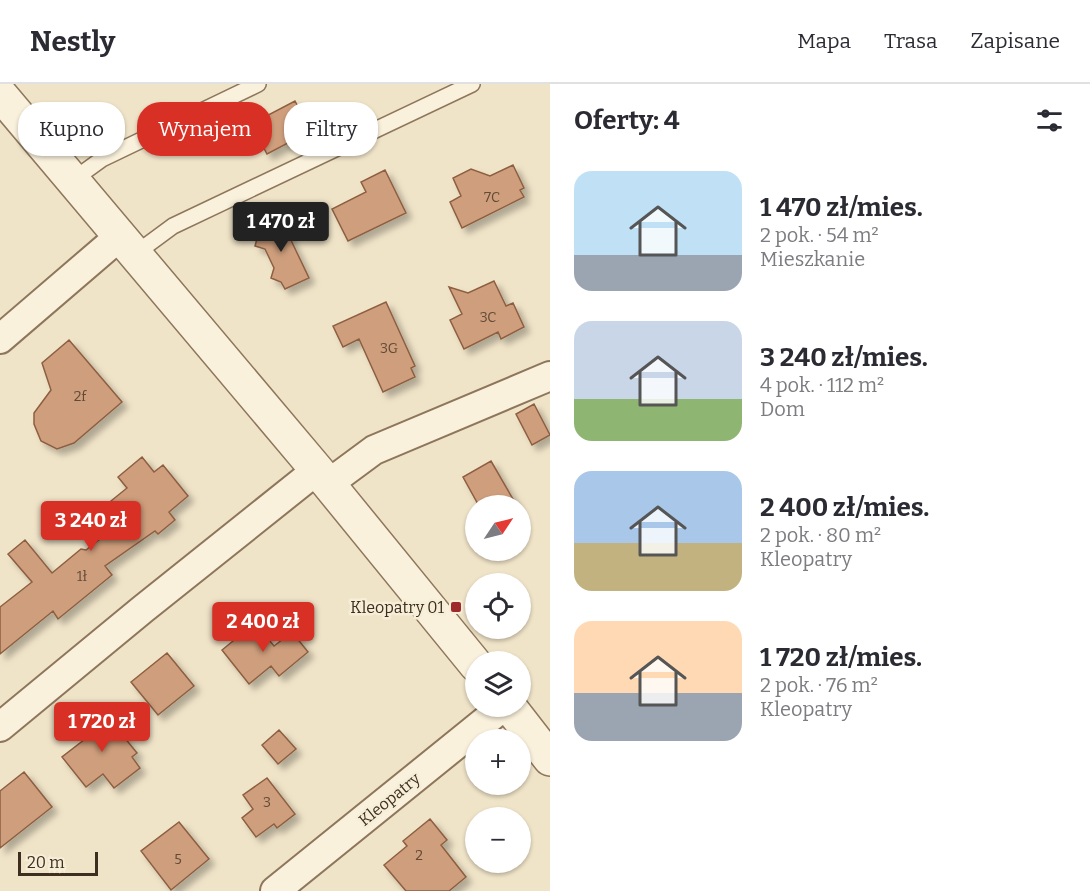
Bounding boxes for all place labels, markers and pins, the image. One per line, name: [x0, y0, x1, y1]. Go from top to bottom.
pin: 1 470 zł: [219, 202, 343, 253]
pin: 3 240 zł: [29, 501, 153, 552]
place label: Kleopatry 01: [350, 598, 444, 617]
marker: Kleopatry 01: [449, 600, 463, 614]
pin: 2 400 zł: [201, 602, 325, 653]
pin: 1 720 zł: [40, 702, 164, 753]

